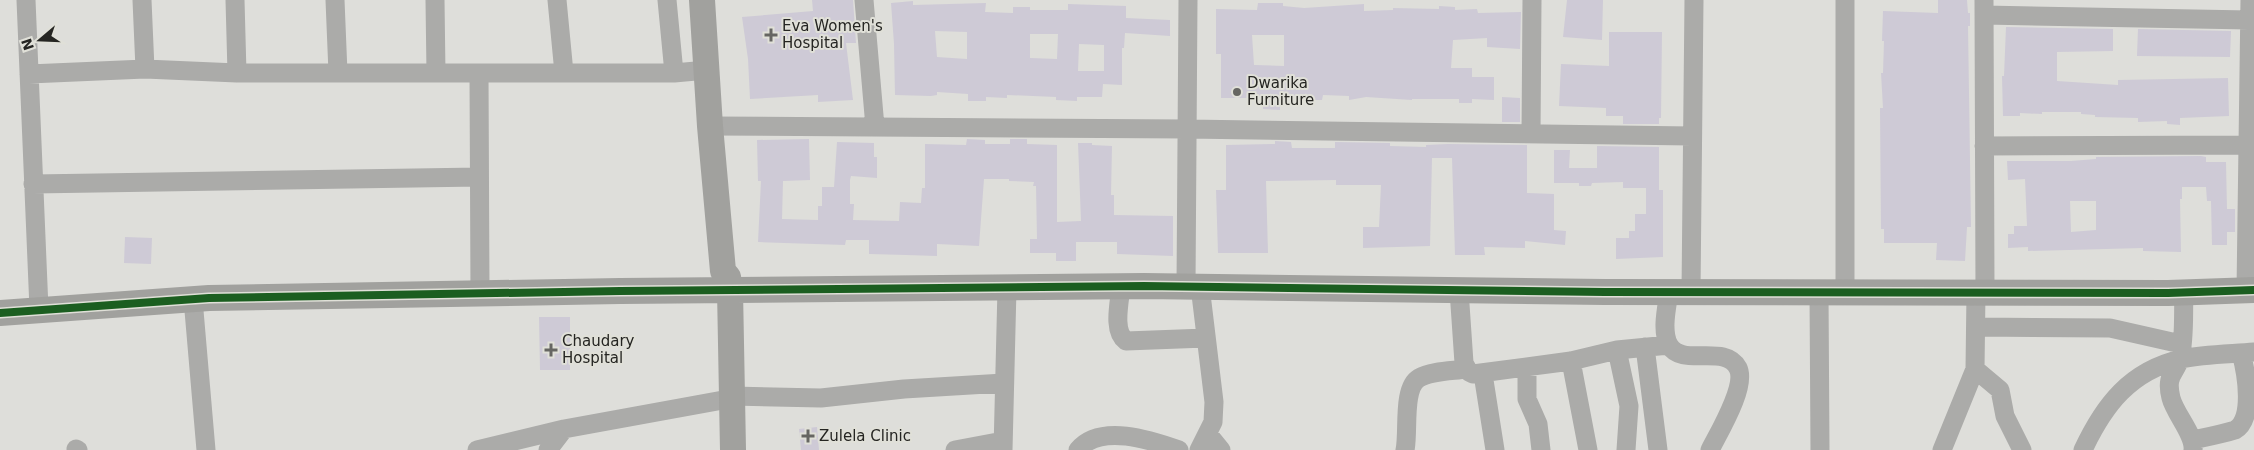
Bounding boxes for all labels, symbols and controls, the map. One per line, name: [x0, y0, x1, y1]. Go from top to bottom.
north arrow: [15, 15, 65, 65]
place label: Eva Women's Hospital: [782, 17, 883, 52]
marker: Eva Women's Hospital: [764, 28, 778, 42]
text: N: [18, 36, 37, 52]
place label: Dwarika Furniture: [1247, 74, 1314, 109]
marker: Dwarika Furniture: [1231, 86, 1243, 98]
place label: Chaudary Hospital: [562, 332, 635, 367]
marker: Chaudary Hospital: [544, 343, 558, 357]
place label: Zulela Clinic: [819, 427, 911, 445]
marker: Zulela Clinic: [801, 429, 815, 443]

